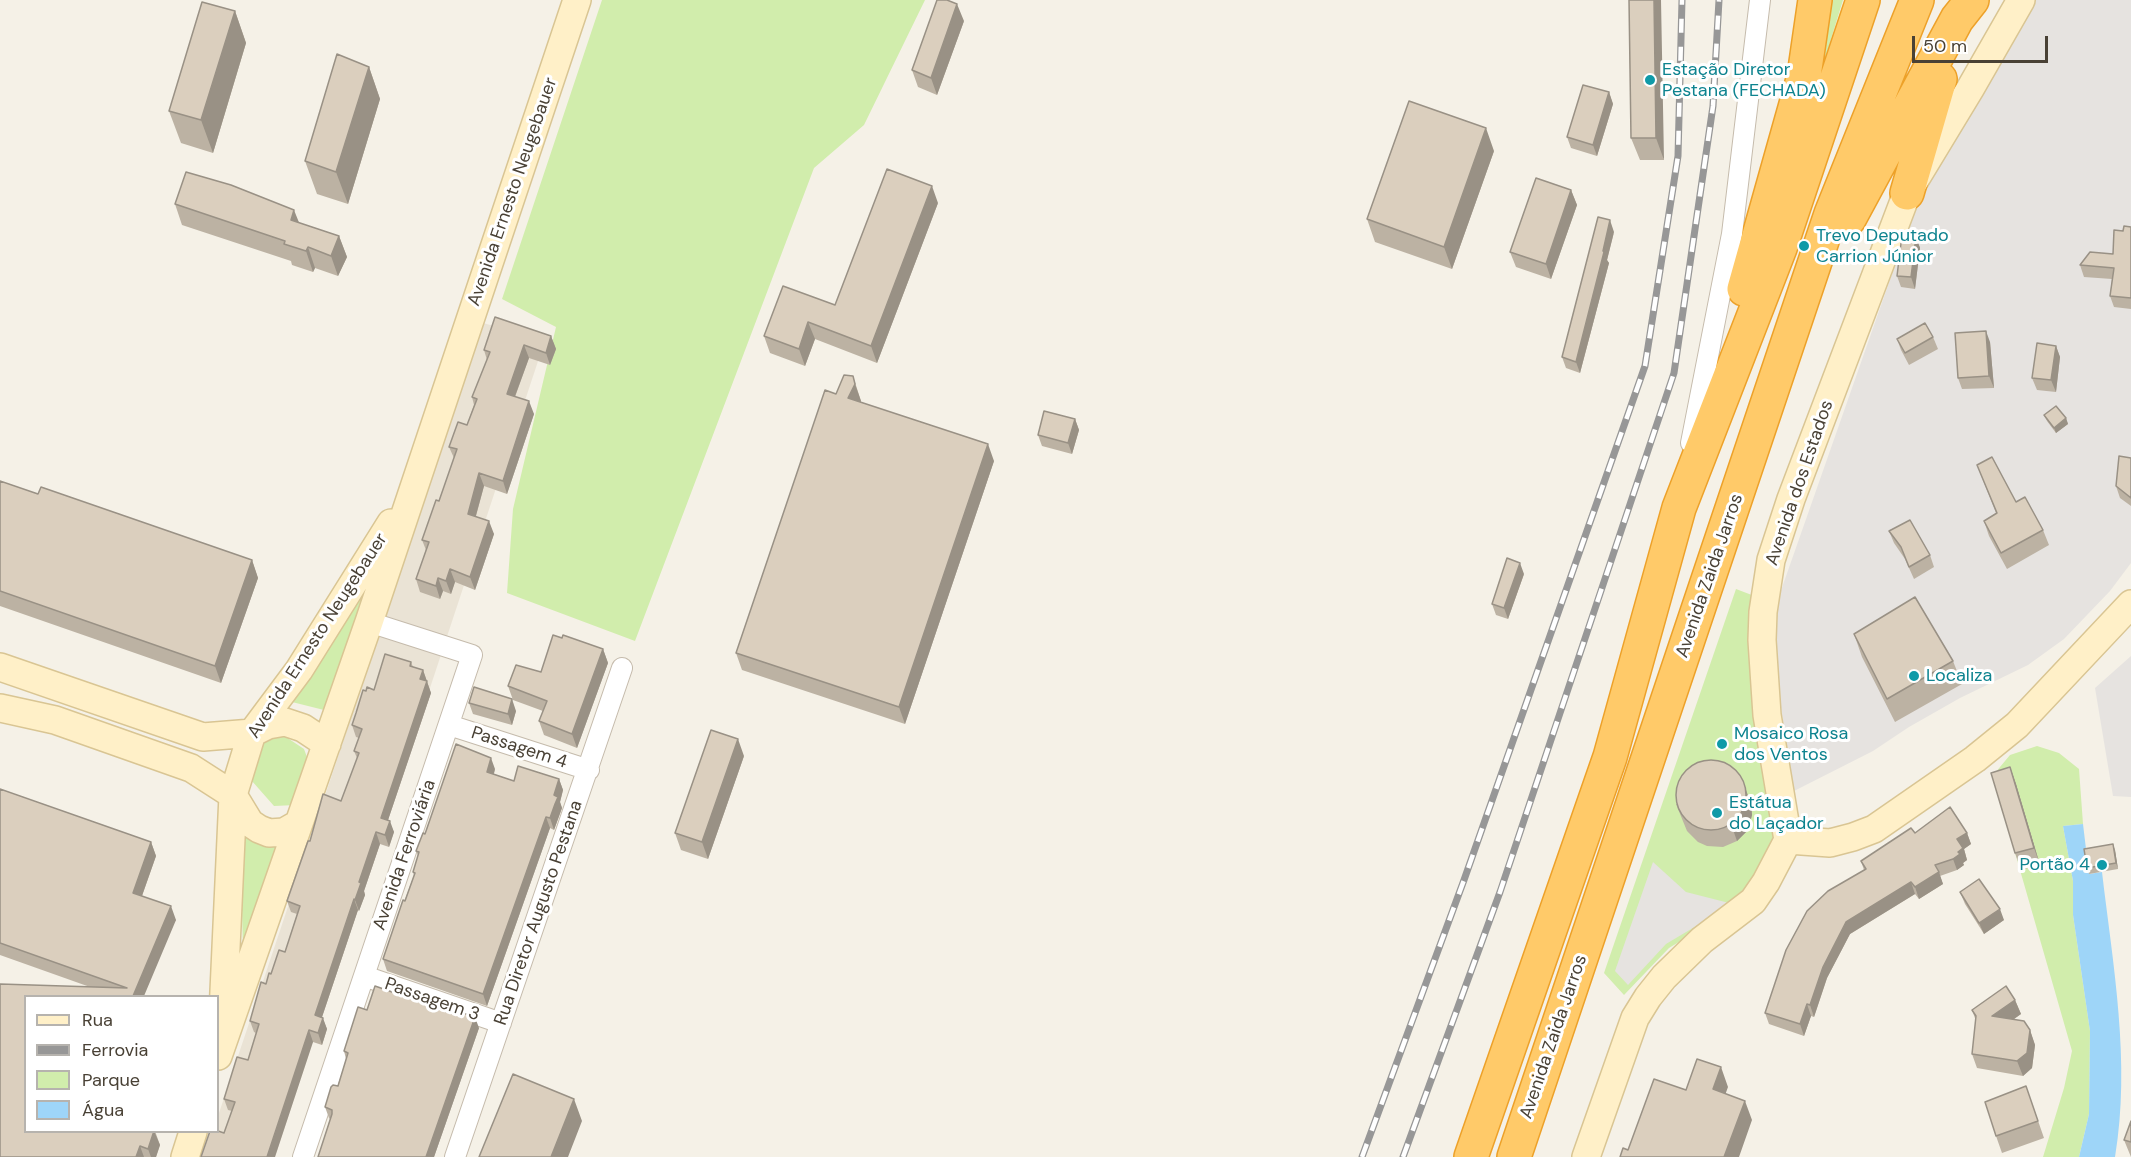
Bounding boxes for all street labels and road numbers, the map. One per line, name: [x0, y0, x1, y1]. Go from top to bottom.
street label: Avenida Ernesto Neugebauer: [464, 75, 562, 309]
street label: Avenida dos Estados: [1762, 398, 1838, 568]
street label: Avenida Zaida Jarros: [1672, 491, 1748, 661]
street label: Avenida Ernesto Neugebauer: [244, 529, 392, 743]
street label: Passagem 4: [468, 722, 570, 774]
street label: Avenida Ferroviária: [369, 777, 441, 933]
street label: Rua Diretor Augusto Pestana: [490, 798, 588, 1028]
street label: Avenida Zaida Jarros: [1516, 952, 1592, 1122]
street label: Passagem 3: [382, 974, 482, 1026]

